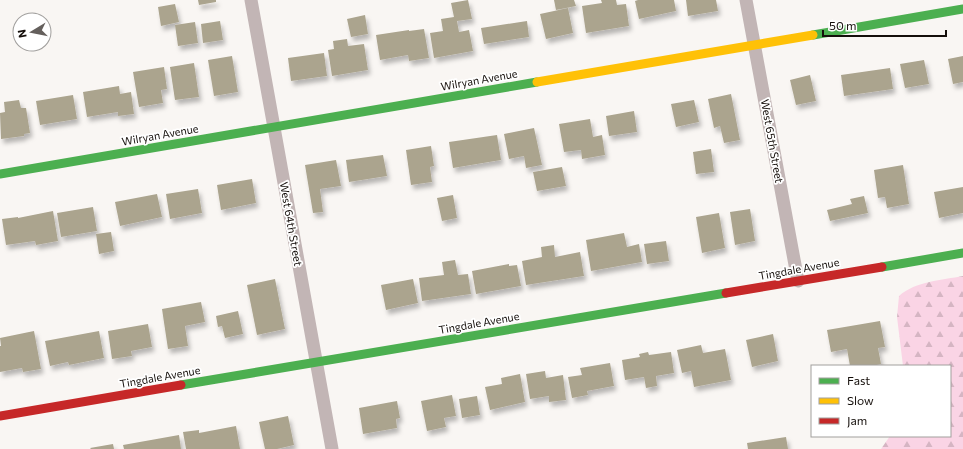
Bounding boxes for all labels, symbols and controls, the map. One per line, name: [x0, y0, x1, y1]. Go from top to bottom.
north arrow: [12, 12, 52, 52]
scale bar: [823, 12, 946, 38]
text: 50 m: [829, 18, 857, 32]
text: N: [15, 29, 29, 39]
street label: Wilryan Avenue: [440, 66, 518, 93]
street label: West 65th Street: [759, 98, 786, 184]
street label: Wilryan Avenue: [121, 121, 199, 148]
street label: West 64th Street: [278, 181, 305, 267]
street label: Tingdale Avenue: [758, 255, 840, 282]
street label: Tingdale Avenue: [438, 309, 520, 336]
street label: Tingdale Avenue: [119, 363, 201, 390]
legend: [811, 365, 951, 437]
text: Fast: [847, 373, 870, 387]
text: Slow: [847, 393, 874, 407]
text: Jam: [847, 413, 867, 428]

